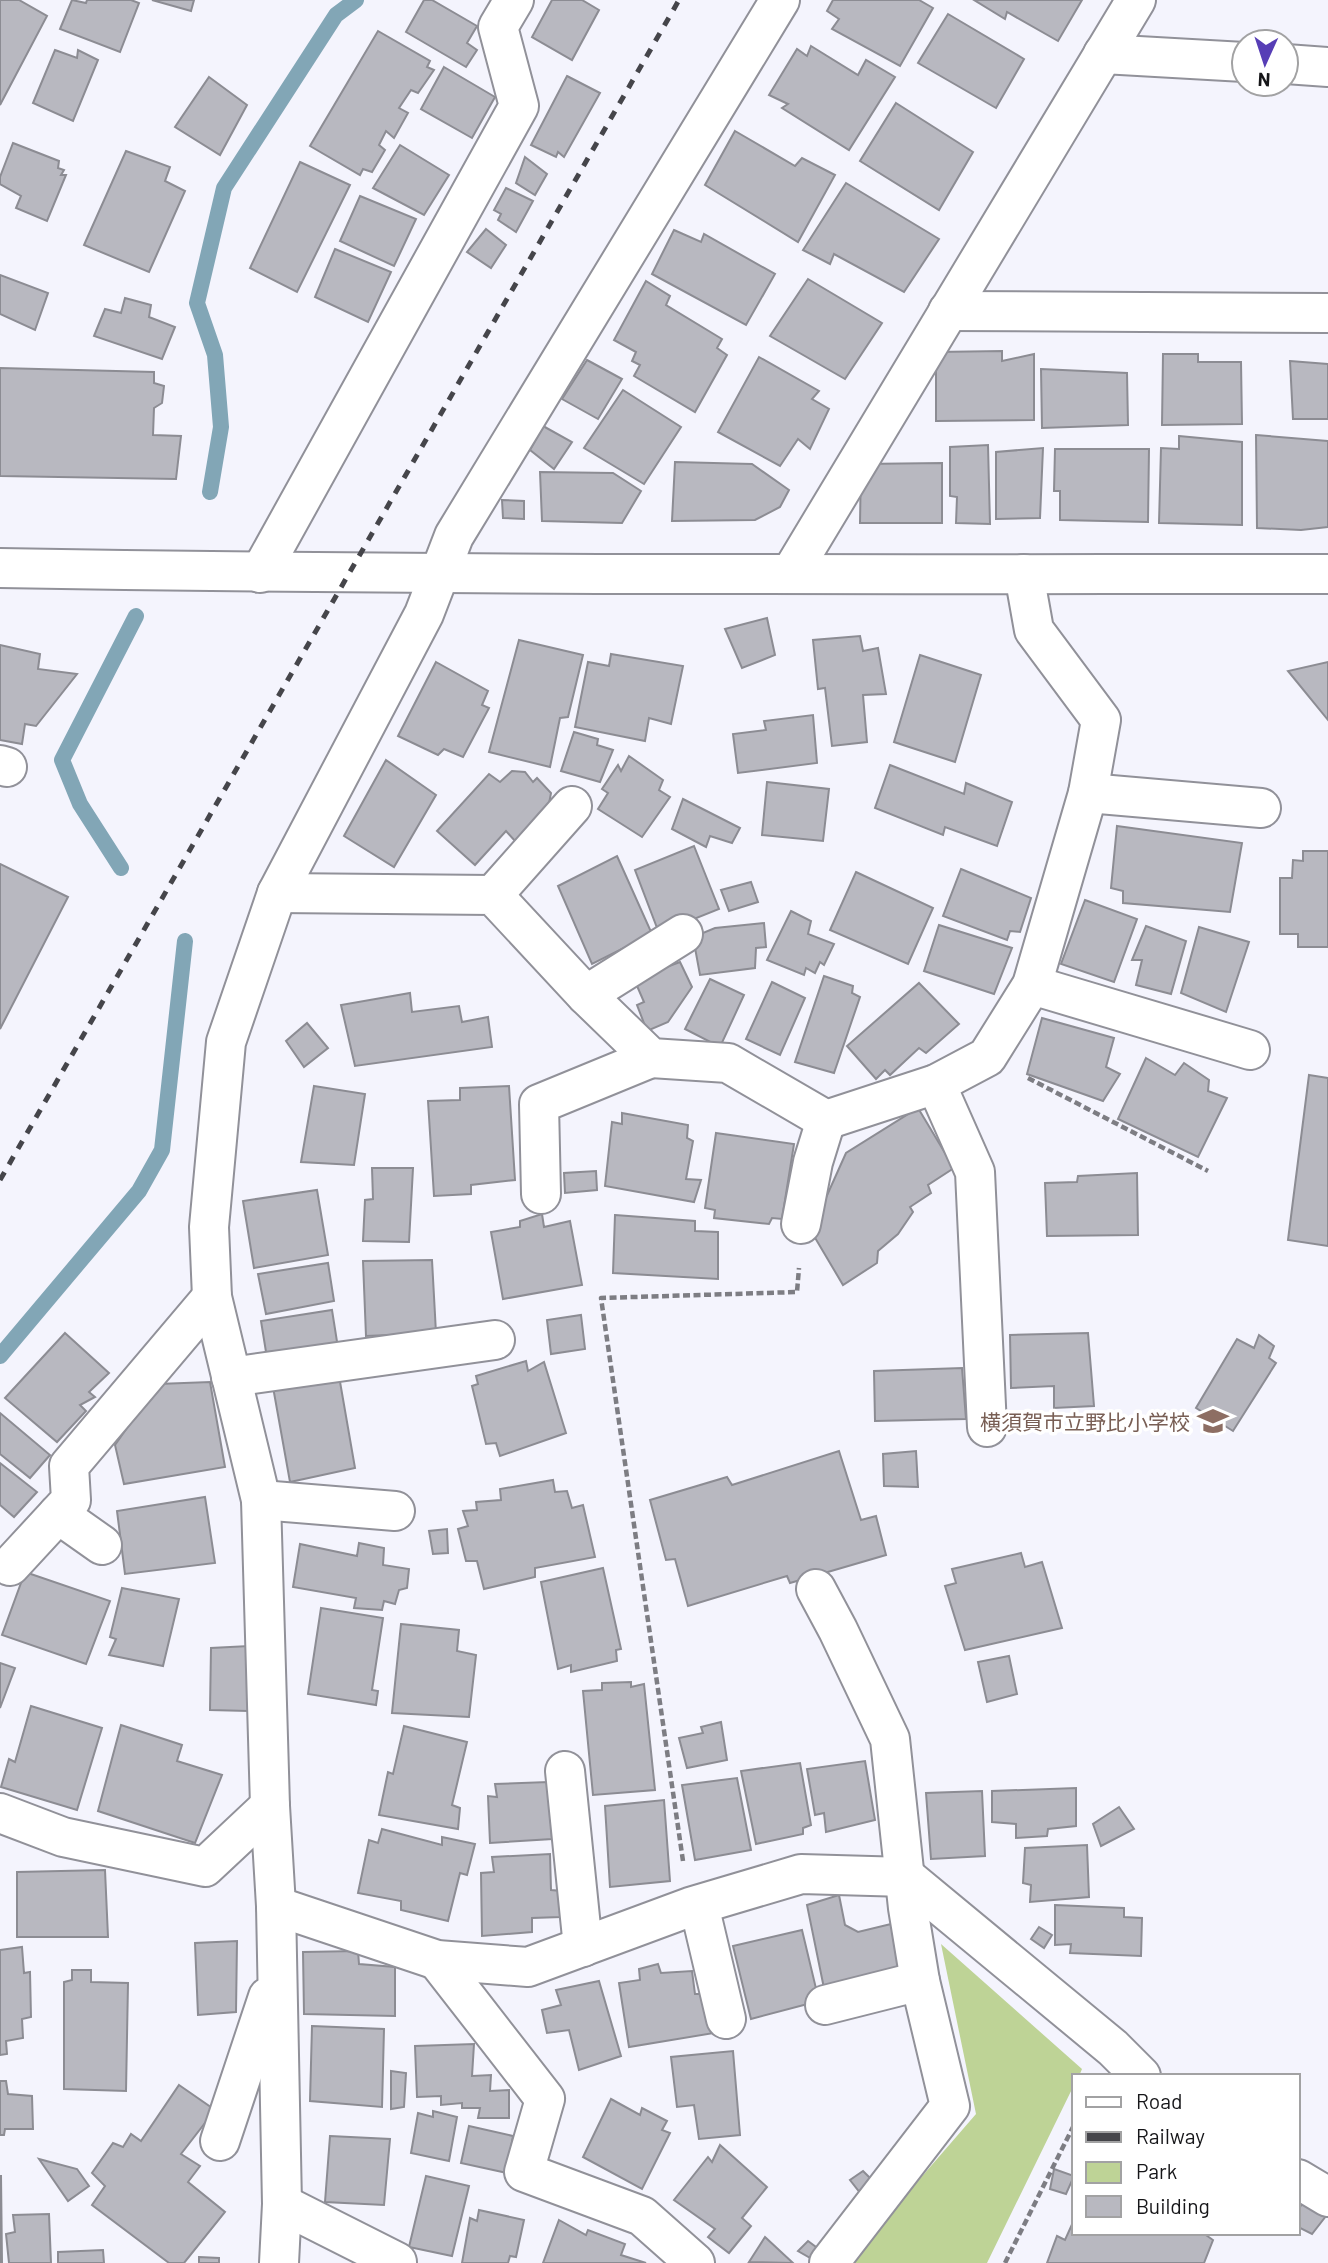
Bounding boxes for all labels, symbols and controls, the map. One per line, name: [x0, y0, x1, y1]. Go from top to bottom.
north arrow: [1230, 28, 1300, 98]
text: N: [1257, 69, 1271, 92]
school or university icon: 横須賀市立野比小学校: [1196, 1404, 1230, 1438]
place label: 横須賀市立野比小学校: [980, 1409, 1190, 1434]
legend: [1072, 2074, 1300, 2235]
text: Road: [1136, 2088, 1182, 2113]
text: Railway: [1136, 2123, 1205, 2148]
text: Park: [1136, 2158, 1177, 2183]
text: Building: [1136, 2193, 1210, 2218]

